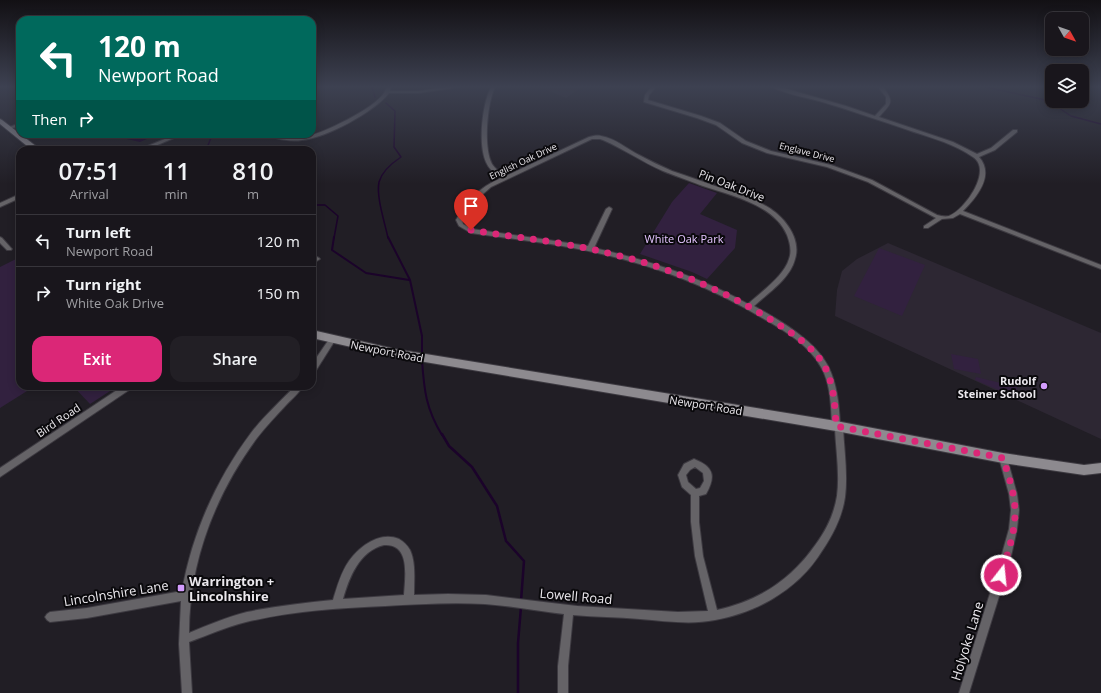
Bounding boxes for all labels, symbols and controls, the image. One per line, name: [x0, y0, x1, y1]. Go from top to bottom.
north arrow: [1045, 12, 1089, 56]
map controls: [1045, 12, 1089, 108]
text: 120 m: [98, 27, 181, 65]
icon: left: [32, 32, 84, 84]
text: Newport Road: [98, 63, 219, 87]
button: layers: [1045, 64, 1089, 108]
icon: right: [75, 108, 97, 130]
text: Then: [32, 109, 67, 129]
street label: Englave Drive: [778, 139, 836, 165]
street label: English Oak Drive: [487, 140, 559, 182]
text: 07:51: [58, 154, 120, 187]
text: 11: [162, 154, 190, 187]
text: 810: [232, 154, 274, 187]
street label: Pin Oak Drive: [697, 166, 767, 204]
text: Arrival: [70, 185, 109, 203]
text: min: [164, 185, 188, 203]
text: m: [247, 185, 259, 203]
pin: [454, 189, 488, 230]
icon: arrive: [460, 195, 482, 217]
text: Turn left: [66, 222, 131, 242]
icon: left: [32, 230, 54, 252]
text: 120 m: [256, 231, 300, 251]
park label: White Oak Park: [645, 231, 724, 246]
text: Newport Road: [66, 242, 153, 260]
text: Turn right: [66, 274, 141, 294]
icon: right: [32, 282, 54, 304]
text: 150 m: [256, 283, 300, 303]
text: White Oak Drive: [66, 294, 164, 312]
button: Exit: [32, 336, 162, 382]
button: Share: [170, 336, 300, 382]
street label: Newport Road: [349, 337, 425, 365]
place label: Rudolf Steiner School: [958, 373, 1037, 401]
marker: Rudolf Steiner School: [1039, 381, 1049, 391]
street label: Newport Road: [668, 392, 744, 418]
street label: Bird Road: [33, 400, 83, 440]
position arrow: [980, 554, 1022, 596]
place label: Warrington + Lincolnshire: [189, 572, 274, 605]
street label: Lincolnshire Lane: [62, 576, 170, 610]
marker: Warrington + Lincolnshire: [176, 583, 186, 593]
street label: Lowell Road: [539, 584, 613, 608]
street label: Holyoke Lane: [946, 599, 988, 683]

